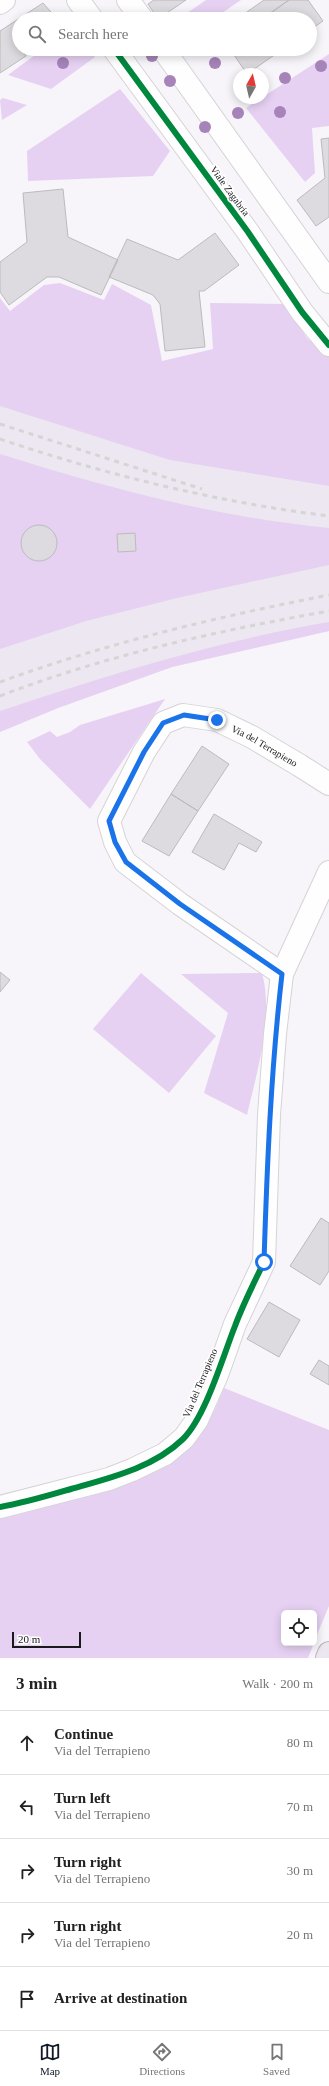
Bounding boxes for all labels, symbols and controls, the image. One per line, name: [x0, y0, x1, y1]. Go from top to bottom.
search box: [12, 12, 317, 56]
icon: search: [26, 23, 48, 45]
text: Search here: [58, 26, 128, 42]
north arrow: [233, 68, 269, 104]
street label: Viale Zagabria: [208, 164, 252, 219]
route end: [208, 711, 226, 729]
street label: Via del Terrapieno: [230, 722, 300, 768]
route start: [255, 1253, 273, 1271]
street label: Via del Terrapieno: [180, 1347, 220, 1419]
map controls: [281, 1610, 317, 1646]
button: locate: [281, 1610, 317, 1646]
scale bar: [12, 1630, 81, 1649]
text: 20 m: [18, 1633, 40, 1645]
text: 3 min: [16, 1674, 57, 1693]
text: Walk · 200 m: [242, 1676, 313, 1691]
text: Continue: [54, 1726, 113, 1742]
icon: ahead: [16, 1732, 38, 1754]
text: 80 m: [287, 1735, 313, 1750]
text: Via del Terrapieno: [54, 1743, 150, 1758]
text: Turn left: [54, 1790, 111, 1806]
icon: left: [16, 1796, 38, 1818]
text: 70 m: [287, 1799, 313, 1814]
text: Via del Terrapieno: [54, 1807, 150, 1822]
text: Turn right: [54, 1854, 121, 1870]
icon: right: [16, 1860, 38, 1882]
text: 30 m: [287, 1863, 313, 1878]
text: Via del Terrapieno: [54, 1871, 150, 1886]
text: Turn right: [54, 1918, 121, 1934]
icon: right: [16, 1924, 38, 1946]
text: 20 m: [287, 1927, 313, 1942]
text: Via del Terrapieno: [54, 1935, 150, 1950]
icon: arrive: [16, 1988, 38, 2010]
text: Arrive at destination: [54, 1990, 187, 2006]
tab: Map: [39, 2041, 61, 2077]
tab: Directions: [139, 2041, 185, 2077]
tab: Saved: [263, 2041, 290, 2077]

